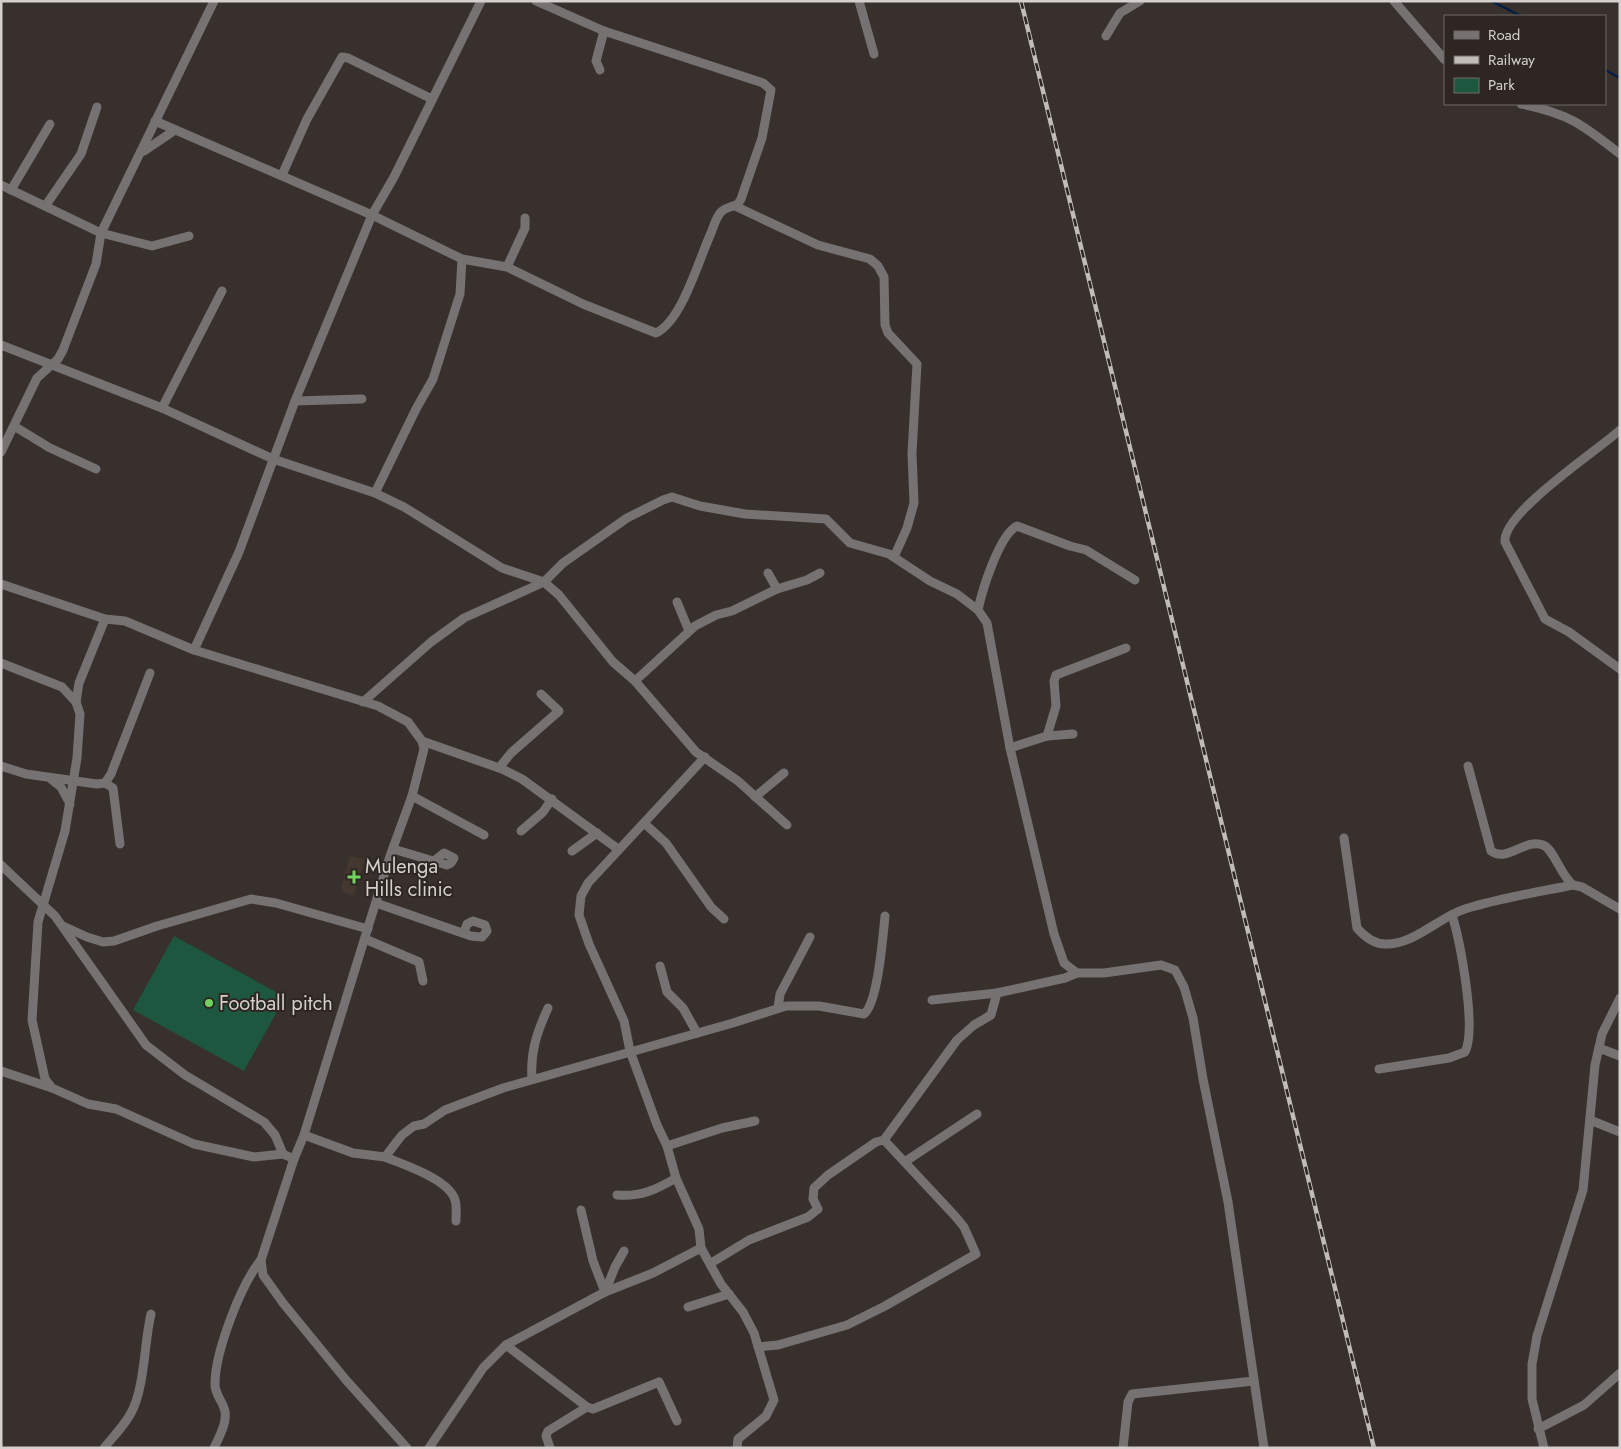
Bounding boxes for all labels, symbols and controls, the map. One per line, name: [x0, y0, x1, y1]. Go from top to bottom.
legend: [1444, 15, 1606, 105]
text: Road: [1488, 24, 1520, 46]
text: Railway: [1488, 49, 1535, 71]
text: Park: [1488, 74, 1515, 96]
place label: Mulenga Hills clinic: [365, 852, 452, 904]
marker: Mulenga Hills clinic: [347, 870, 361, 884]
place label: Football pitch: [219, 989, 333, 1018]
marker: Football pitch: [203, 997, 215, 1009]

